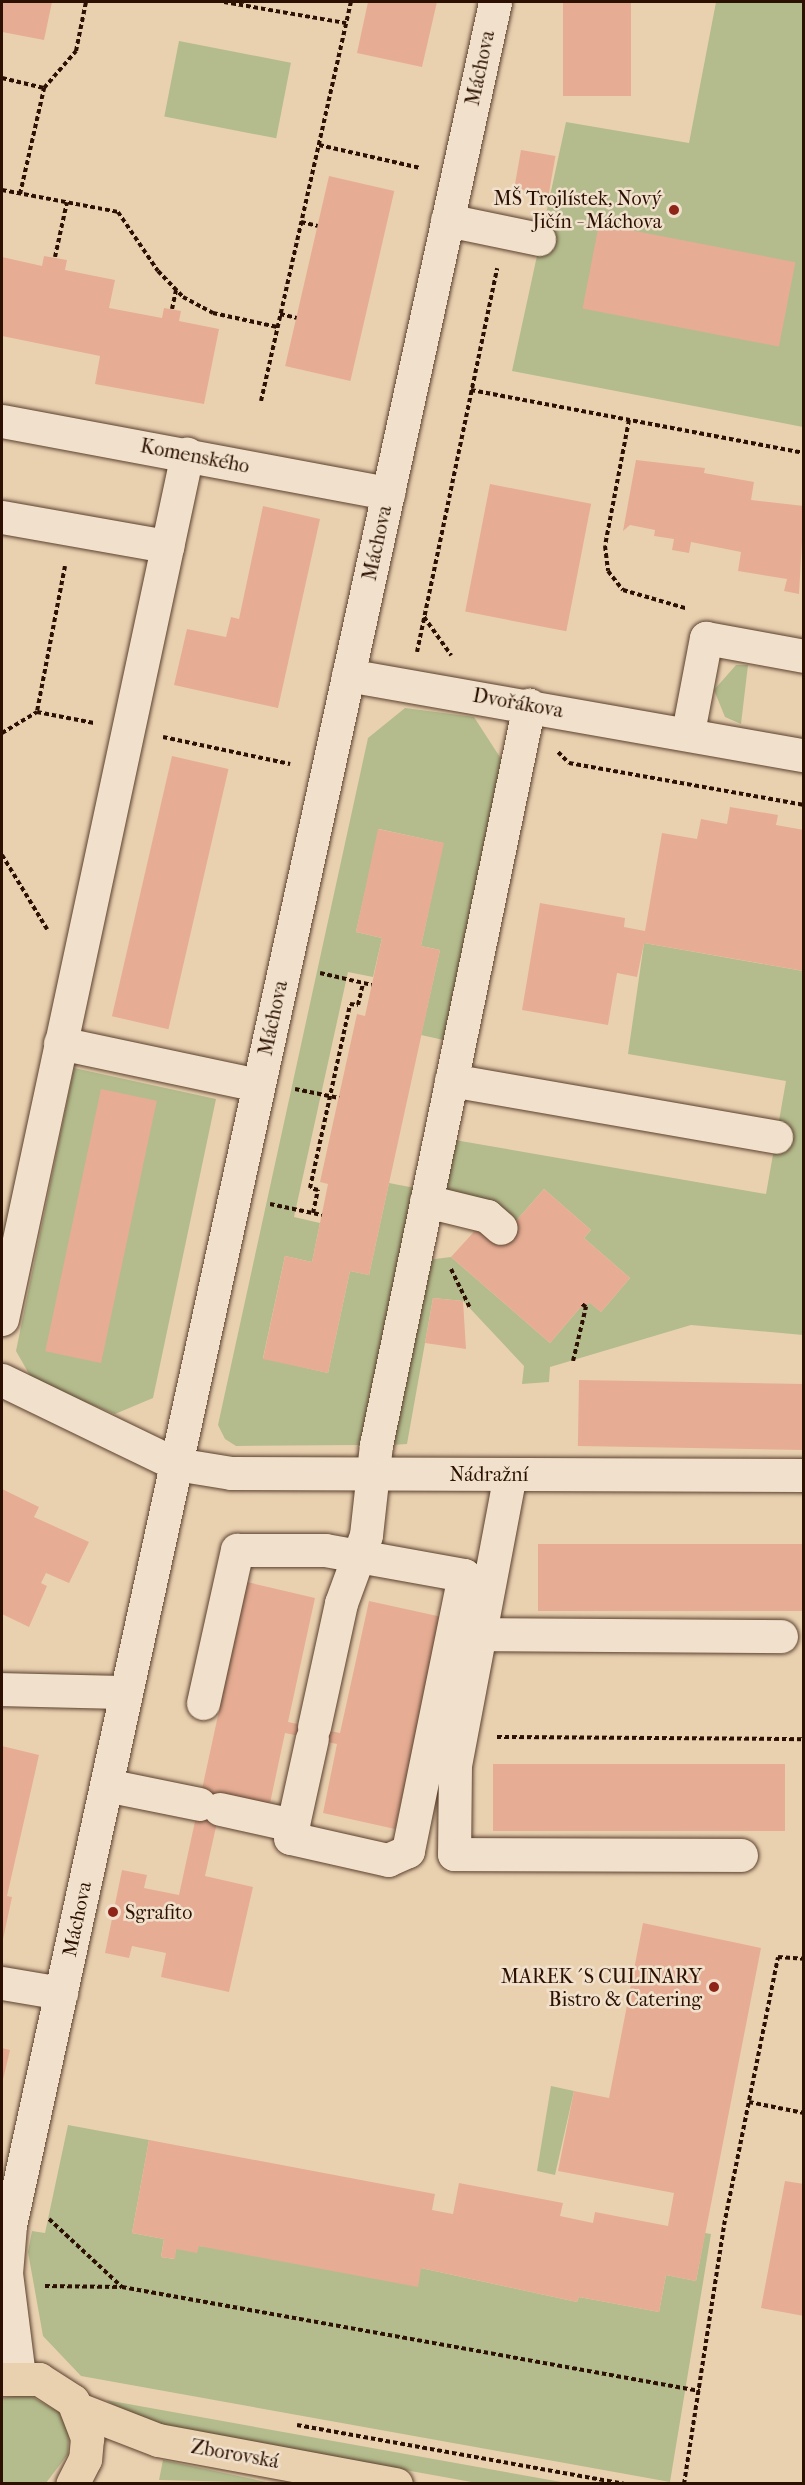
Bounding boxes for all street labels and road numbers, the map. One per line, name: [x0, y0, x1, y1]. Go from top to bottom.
street label: Máchova: [460, 28, 500, 108]
street label: Komenského: [138, 434, 252, 478]
street label: Máchova: [357, 503, 397, 583]
street label: Dvořákova: [471, 683, 565, 723]
street label: Máchova: [253, 978, 293, 1058]
street label: Nádražní: [450, 1462, 528, 1486]
street label: Máchova: [57, 1879, 97, 1959]
street label: Zborovská: [189, 2434, 281, 2474]

